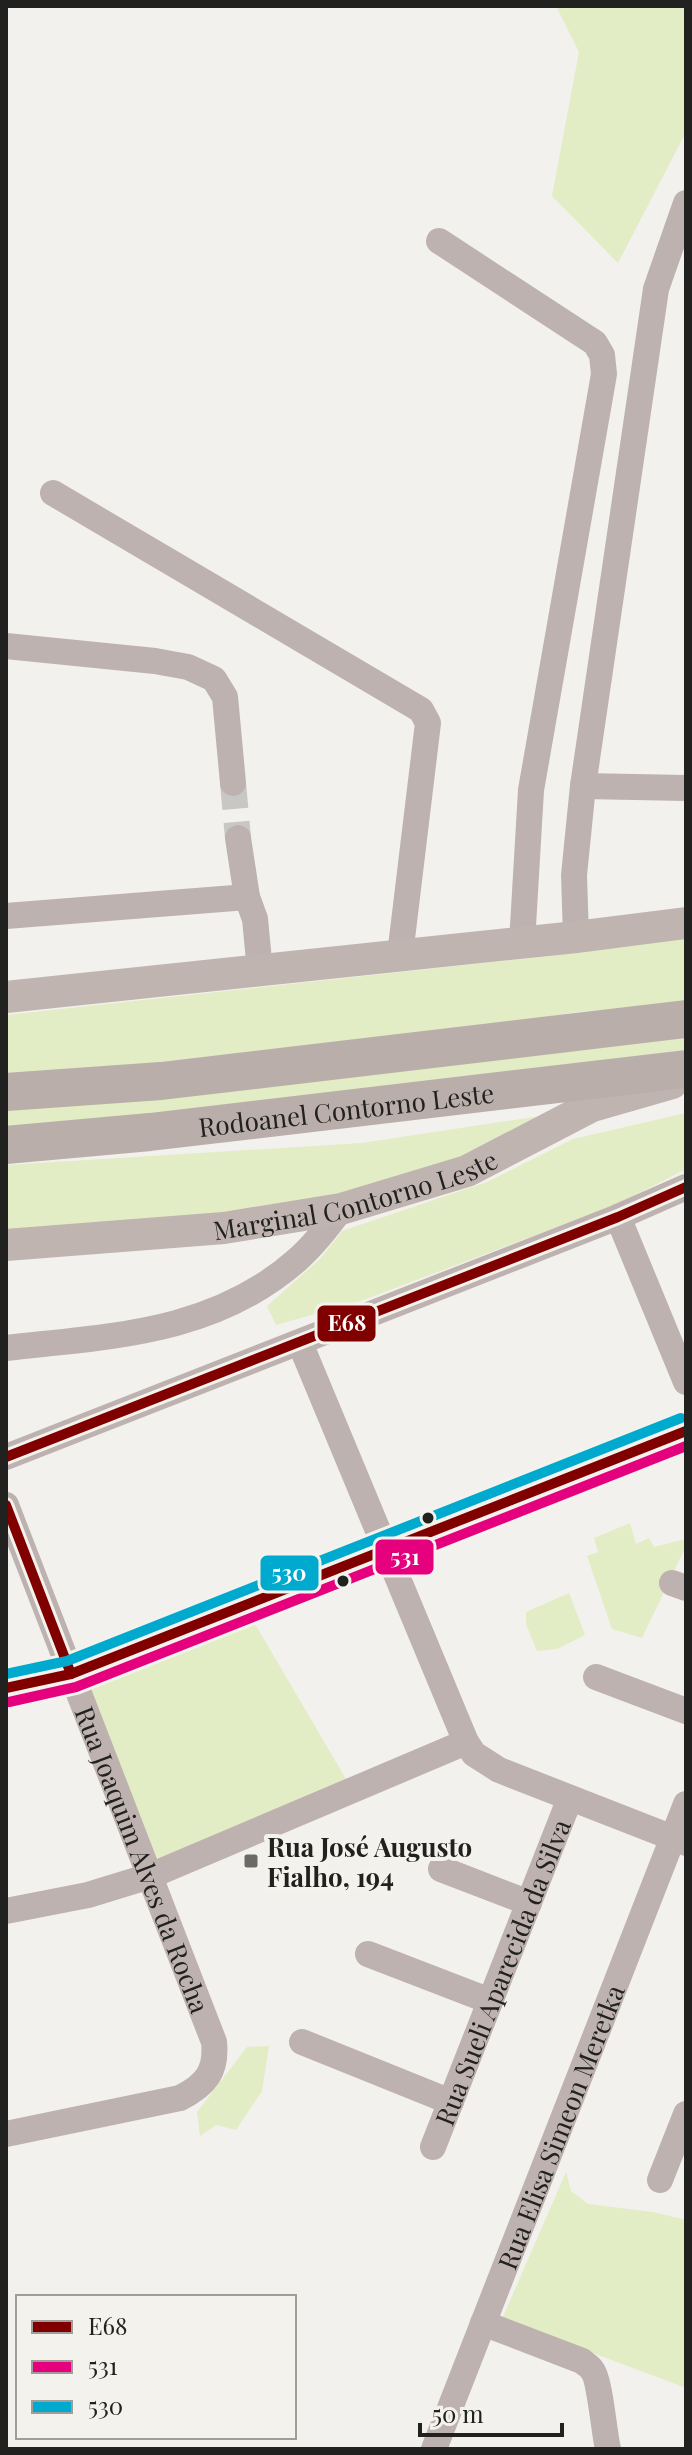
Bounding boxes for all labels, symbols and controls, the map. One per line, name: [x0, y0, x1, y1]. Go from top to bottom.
street label: Rodoanel Contorno Leste: [196, 1074, 496, 1144]
street label: Marginal Contorno Leste: [211, 1141, 503, 1247]
line badge: E68: [316, 1304, 377, 1343]
text: E68: [328, 1307, 366, 1337]
unlabelled marker: [420, 1510, 436, 1526]
line badge: 531: [374, 1538, 435, 1576]
text: 531: [390, 1541, 420, 1571]
line badge: 530: [259, 1554, 320, 1592]
text: 530: [271, 1557, 307, 1587]
unlabelled marker: [335, 1573, 351, 1589]
street label: Rua Joaquim Alves da Rocha: [68, 1701, 218, 2018]
street label: Rua Sueli Aparecida da Silva: [426, 1814, 578, 2130]
place label: Rua José Augusto Fialho, 194: [267, 1829, 472, 1894]
marker: Rua José Augusto Fialho, 194: [242, 1852, 260, 1870]
street label: Rua Elisa Simeon Meretka: [489, 1979, 631, 2274]
legend: [16, 2295, 296, 2439]
text: E68: [88, 2309, 128, 2341]
text: 531: [88, 2349, 118, 2381]
scale bar: [420, 2387, 562, 2437]
text: 530: [88, 2389, 123, 2421]
text: 50 m: [432, 2397, 484, 2429]

